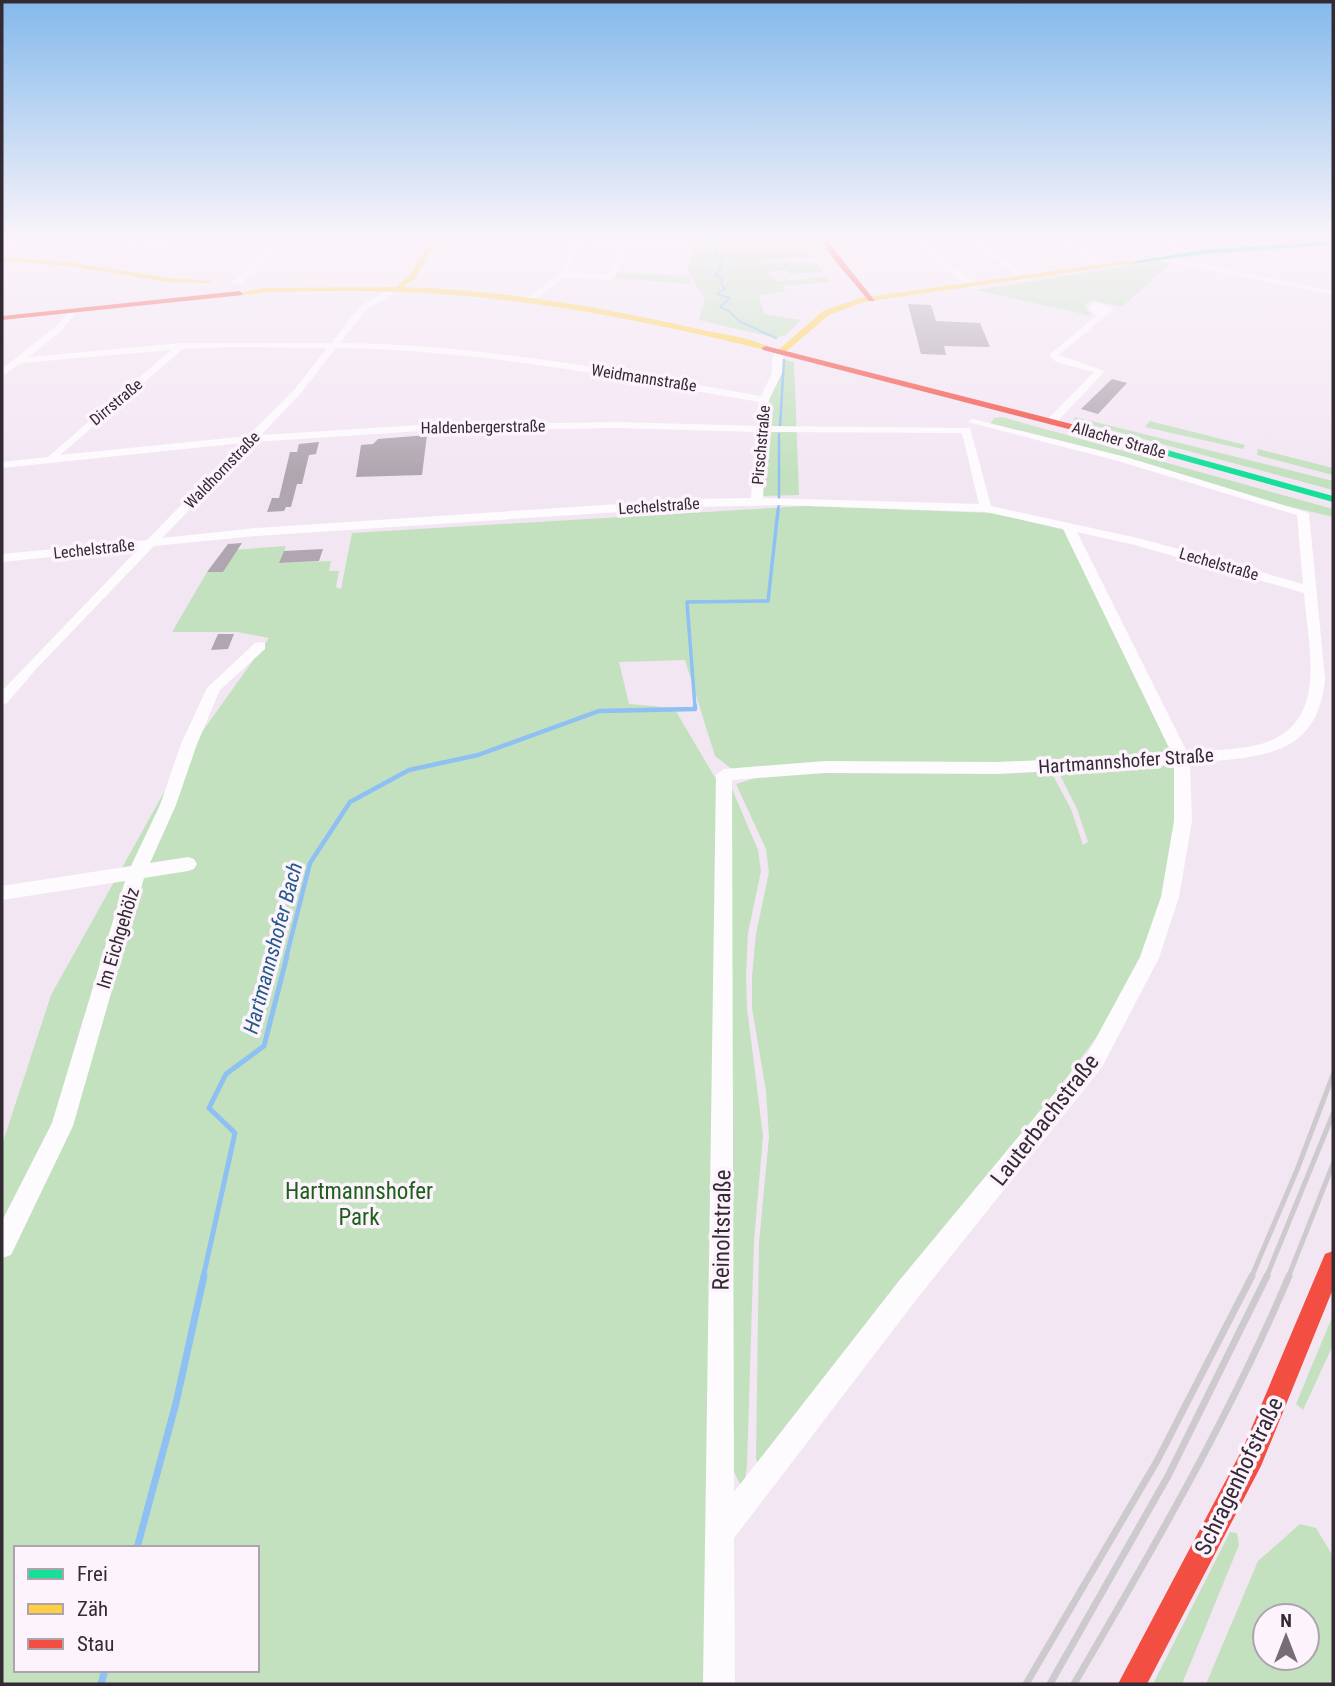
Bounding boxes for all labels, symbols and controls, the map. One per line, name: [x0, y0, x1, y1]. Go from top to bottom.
street label: Weidmannstraße: [590, 360, 698, 396]
street label: Dirrstraße: [86, 375, 146, 429]
street label: Pirschstraße: [748, 404, 774, 486]
street label: Haldenbergerstraße: [420, 416, 546, 438]
street label: Allacher Straße: [1070, 418, 1168, 462]
street label: Waldhornstraße: [181, 428, 263, 512]
street label: Lechelstraße: [618, 494, 700, 518]
street label: Lechelstraße: [52, 535, 136, 563]
street label: Lechelstraße: [1177, 544, 1261, 584]
street label: Hartmannshofer Straße: [1038, 743, 1214, 779]
water label: Hartmannshofer Bach: [239, 860, 307, 1036]
street label: Im Eichgehölz: [92, 884, 144, 992]
street label: Lauterbachstraße: [985, 1049, 1105, 1191]
street label: Reinoltstraße: [707, 1169, 737, 1291]
park label: Hartmannshofer Park: [285, 1178, 433, 1231]
street label: Schragenhofstraße: [1189, 1393, 1289, 1559]
legend: [14, 1546, 259, 1672]
text: Frei: [77, 1562, 108, 1586]
text: Zäh: [77, 1597, 108, 1621]
north arrow: [1251, 1602, 1321, 1672]
text: N: [1280, 1609, 1292, 1632]
text: Stau: [77, 1632, 114, 1656]

